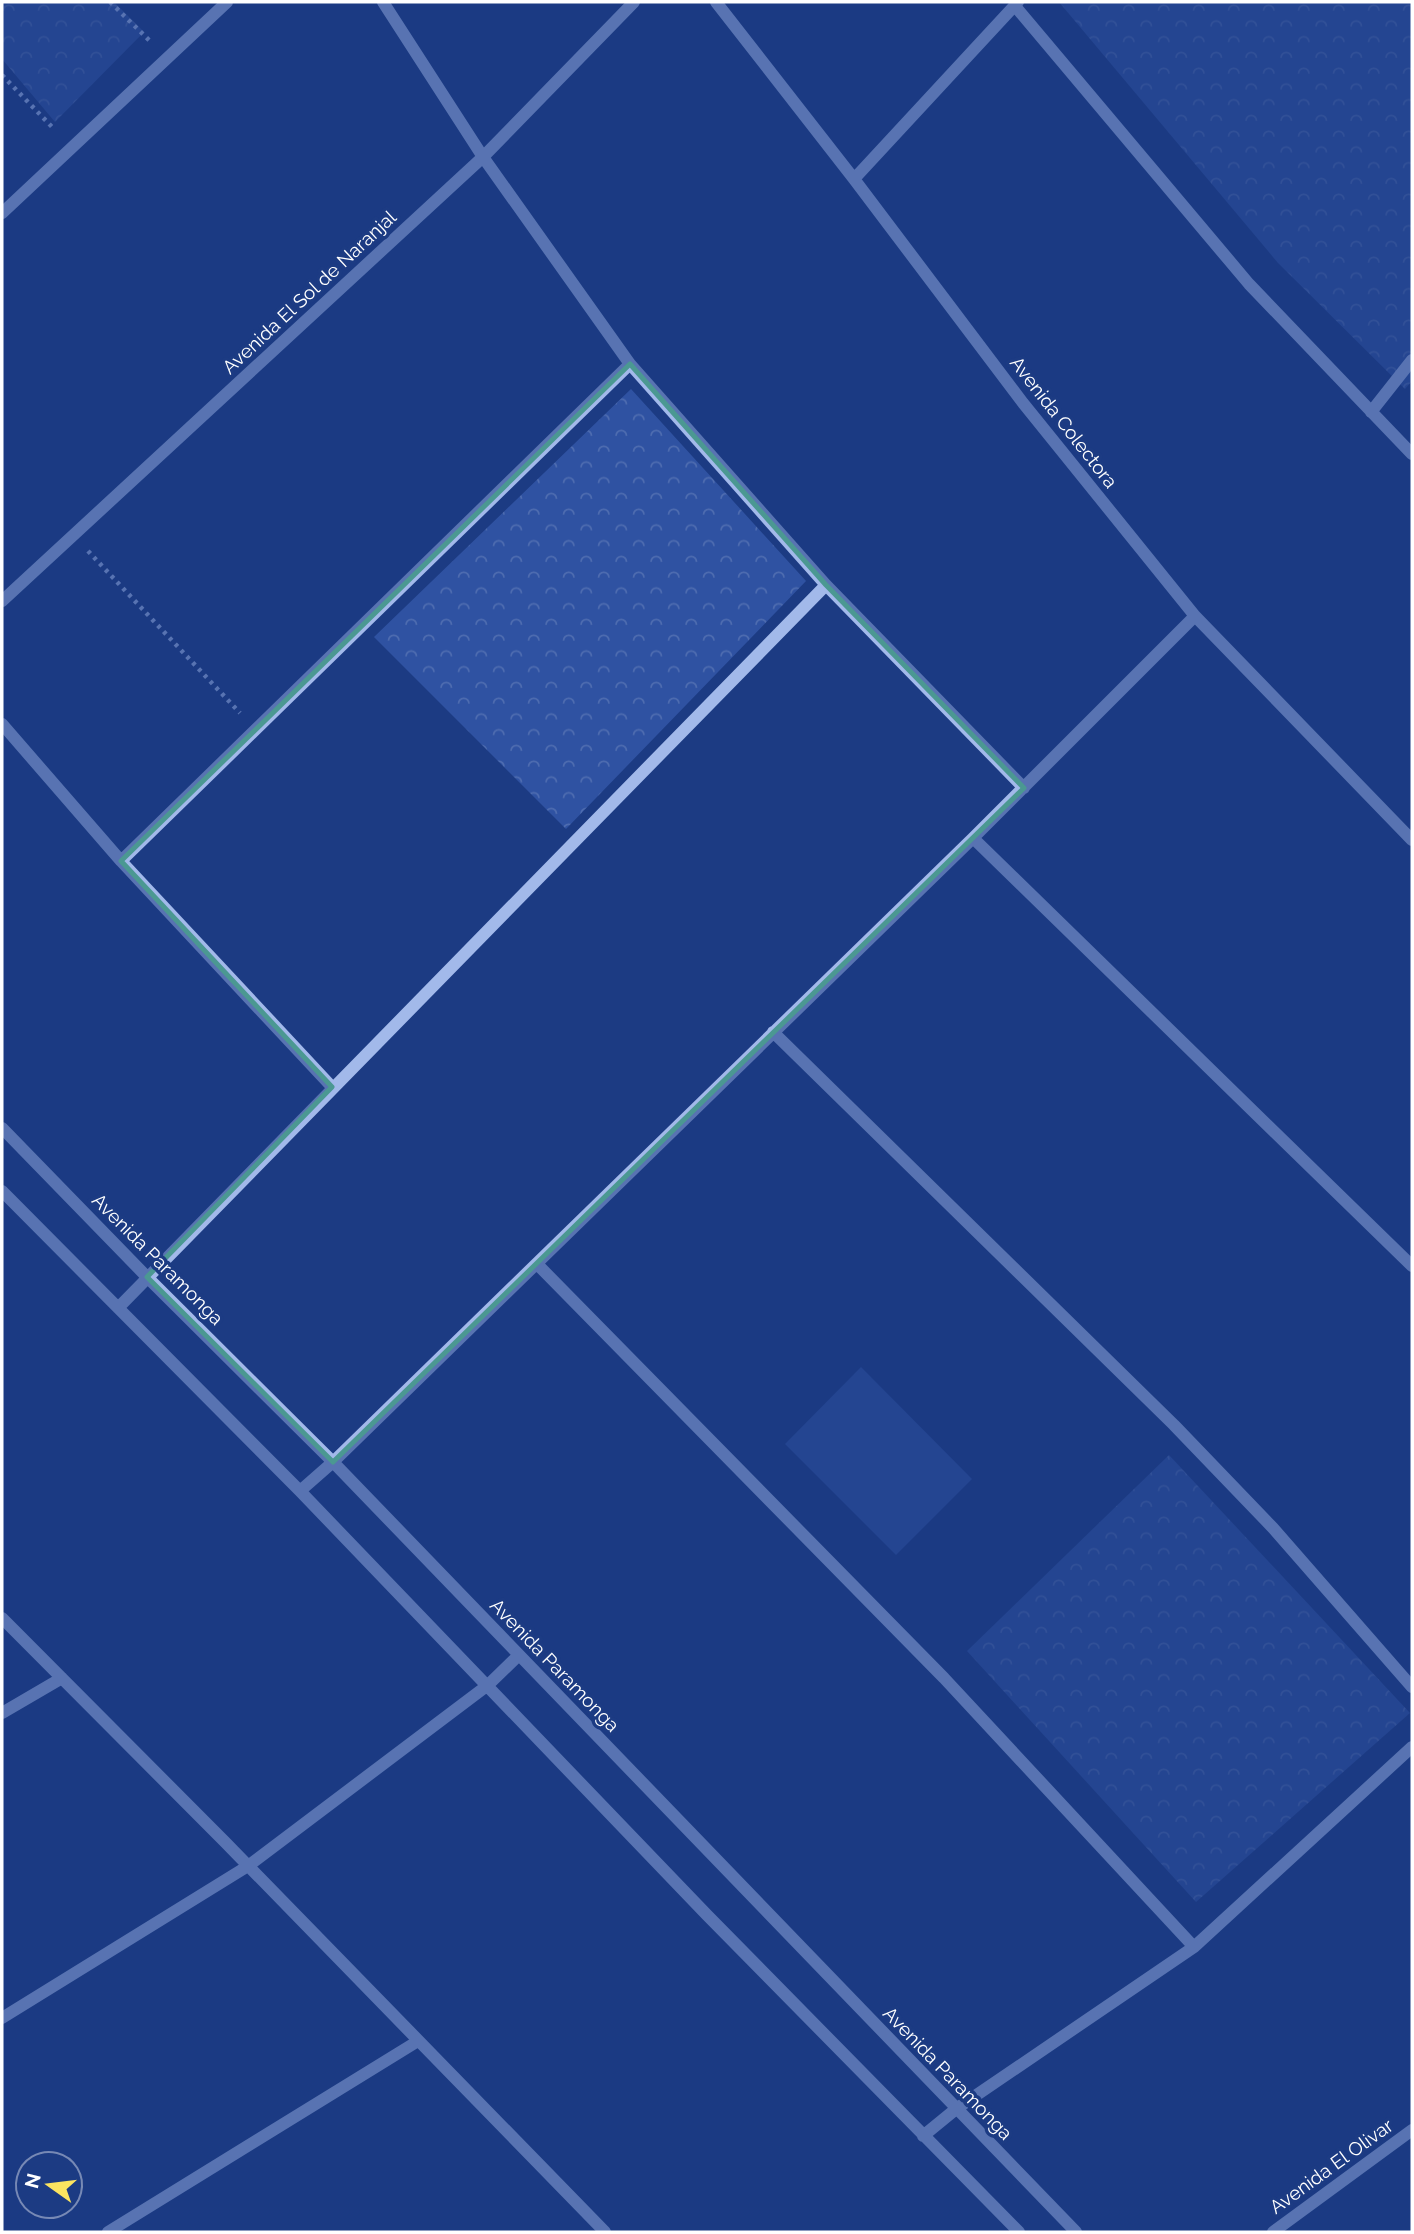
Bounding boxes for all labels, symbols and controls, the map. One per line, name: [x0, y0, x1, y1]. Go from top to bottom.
street label: Avenida El Sol de Naranjal: [218, 205, 401, 378]
street label: Avenida Colectora: [1006, 352, 1122, 492]
street label: Avenida Paramonga: [88, 1189, 228, 1329]
street label: Avenida Paramonga: [486, 1594, 624, 1736]
street label: Avenida Paramonga: [879, 2002, 1017, 2144]
street label: Avenida El Olivar: [1265, 2114, 1397, 2218]
north arrow: [14, 2150, 84, 2220]
text: N: [20, 2171, 45, 2191]

